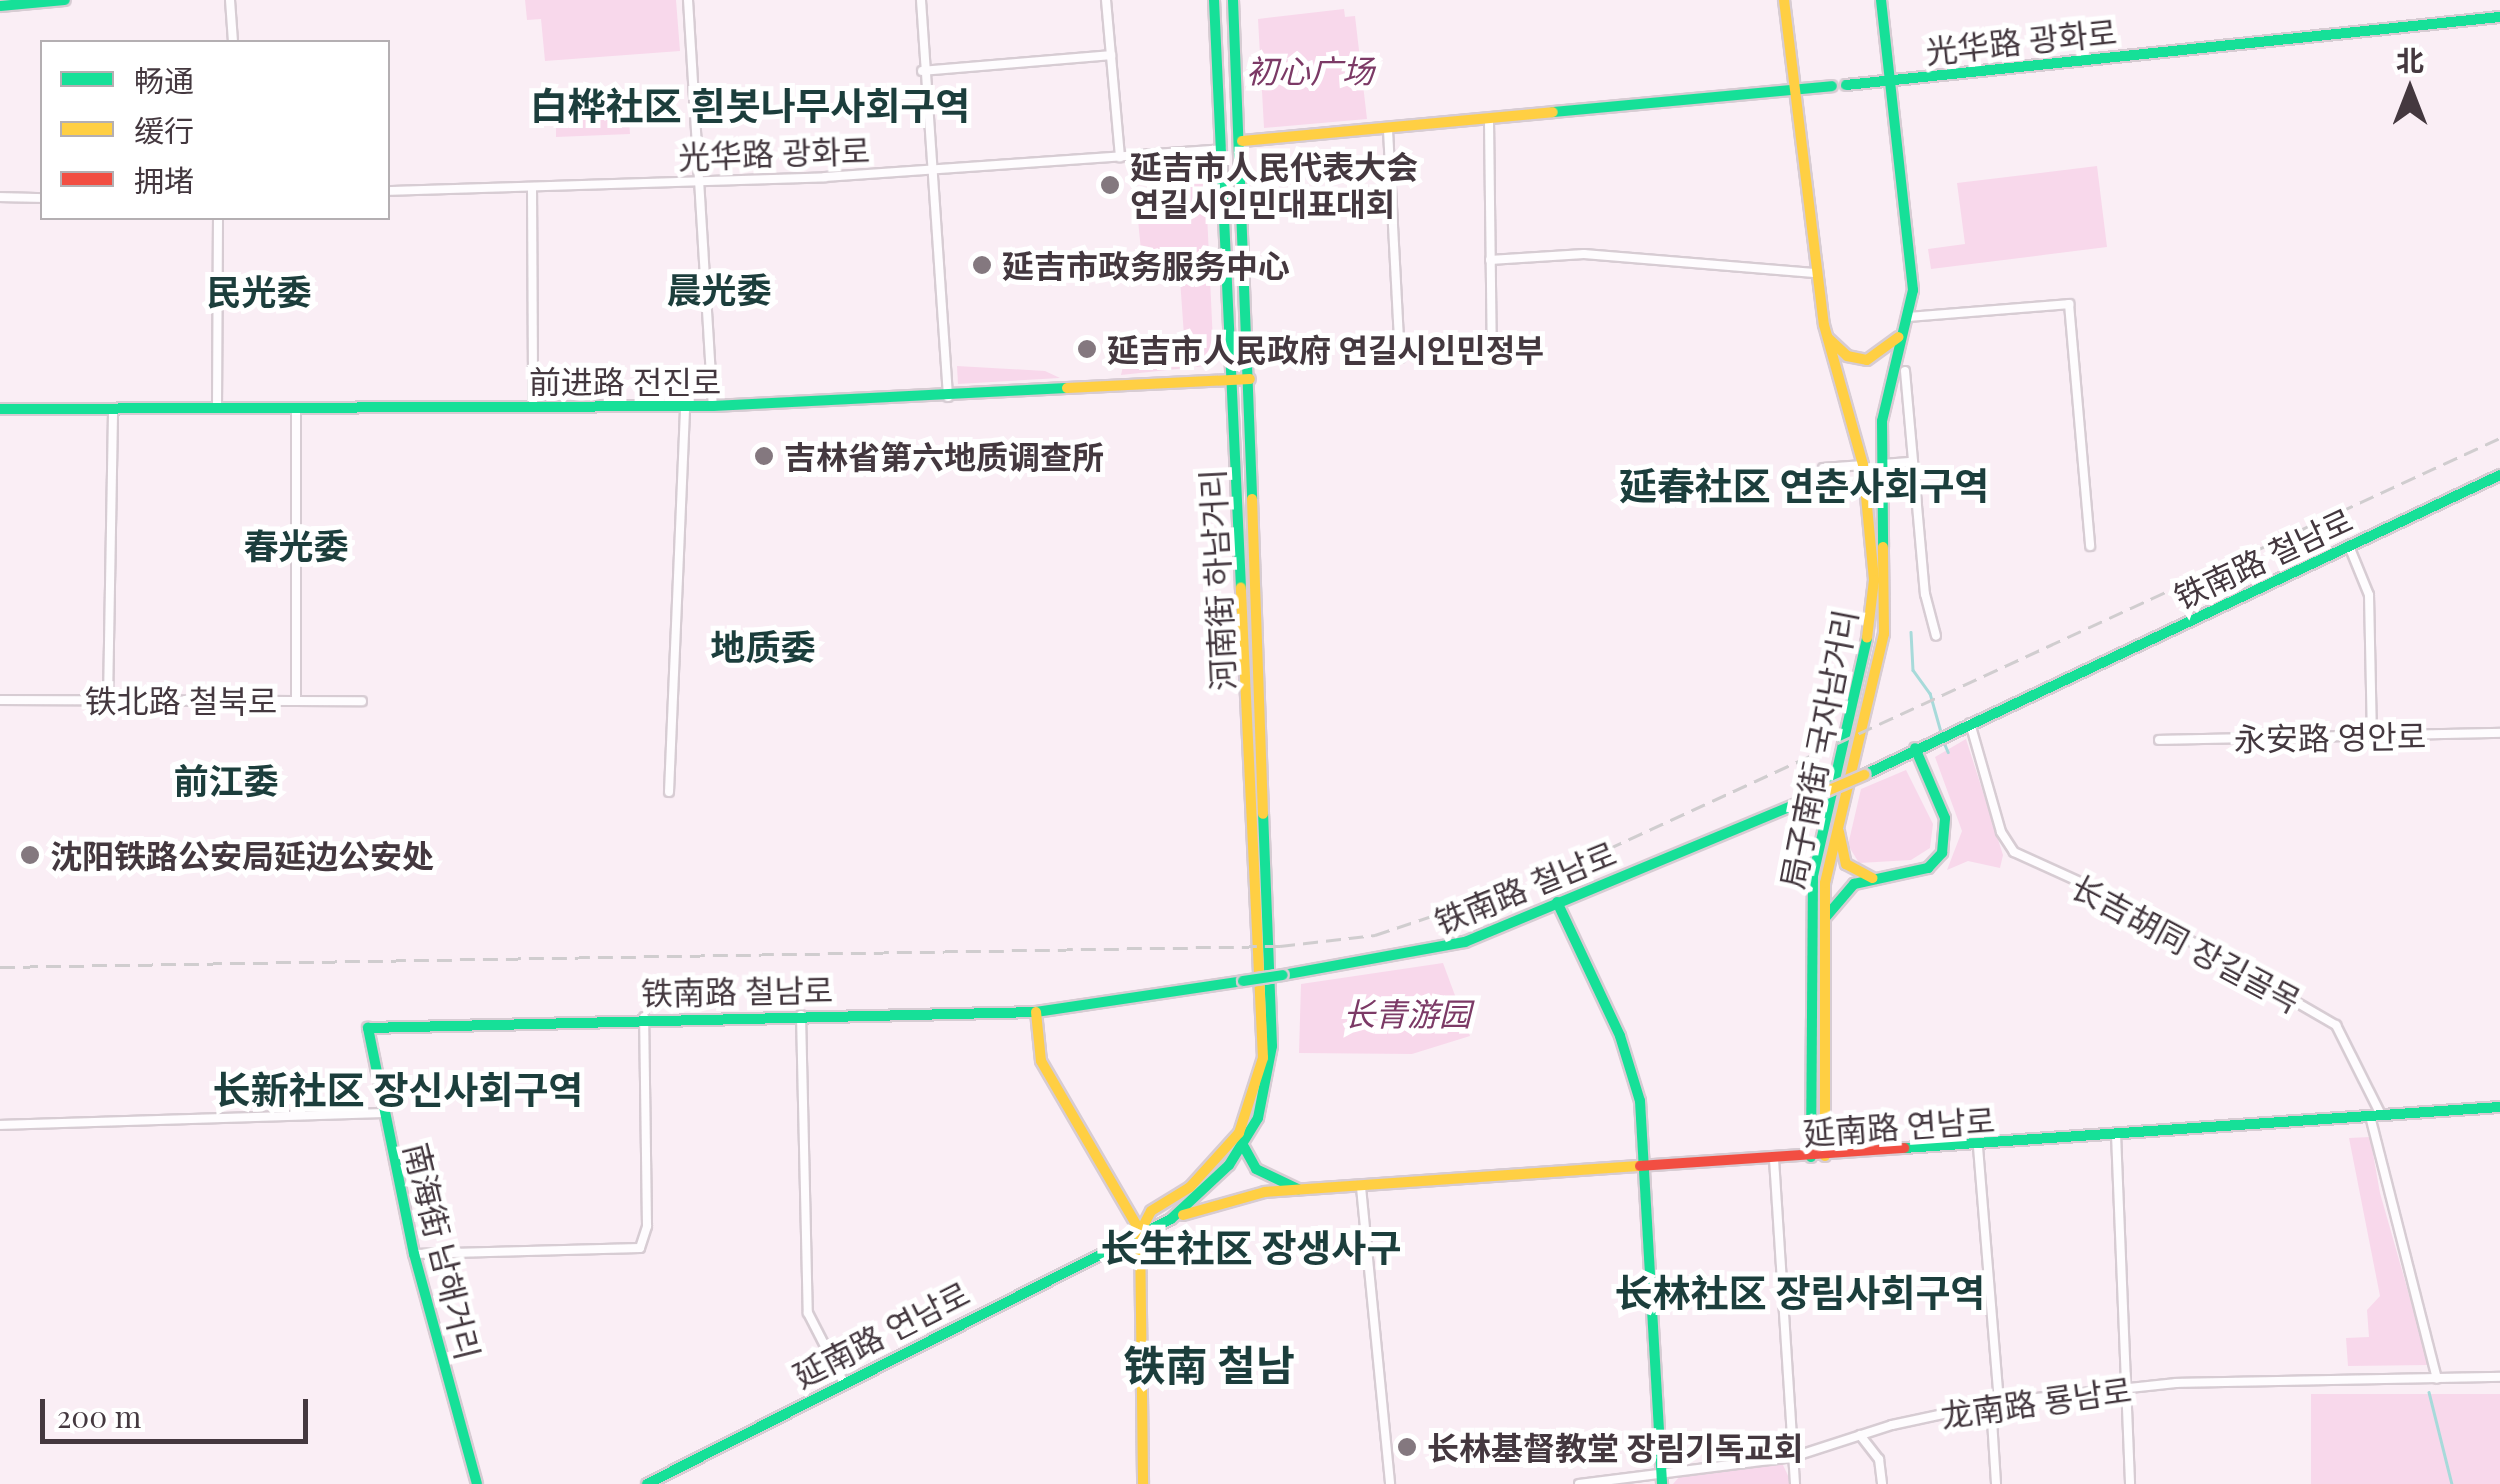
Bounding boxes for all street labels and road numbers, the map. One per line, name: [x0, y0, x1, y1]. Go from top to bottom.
street label: 光华路 광화로: [1923, 12, 2119, 70]
street label: 光华路 광화로: [677, 130, 871, 176]
street label: 前进路 전진로: [529, 362, 721, 400]
street label: 河南街 하남거리: [1192, 468, 1242, 692]
street label: 铁南路 철남로: [2168, 500, 2358, 616]
street label: 局子南街 국자남거리: [1772, 606, 1864, 892]
street label: 铁北路 철북로: [85, 681, 277, 719]
street label: 永安路 영안로: [2234, 716, 2426, 758]
street label: 铁南路 철남로: [1429, 833, 1621, 941]
street label: 长吉胡同 장길골목: [2065, 866, 2307, 1020]
street label: 铁南路 철남로: [641, 970, 833, 1012]
street label: 延南路 연남로: [1802, 1100, 1996, 1152]
street label: 南海街 남해거리: [398, 1139, 488, 1363]
street label: 延南路 연남로: [787, 1273, 975, 1395]
street label: 龙南路 룡남로: [1938, 1370, 2134, 1434]

